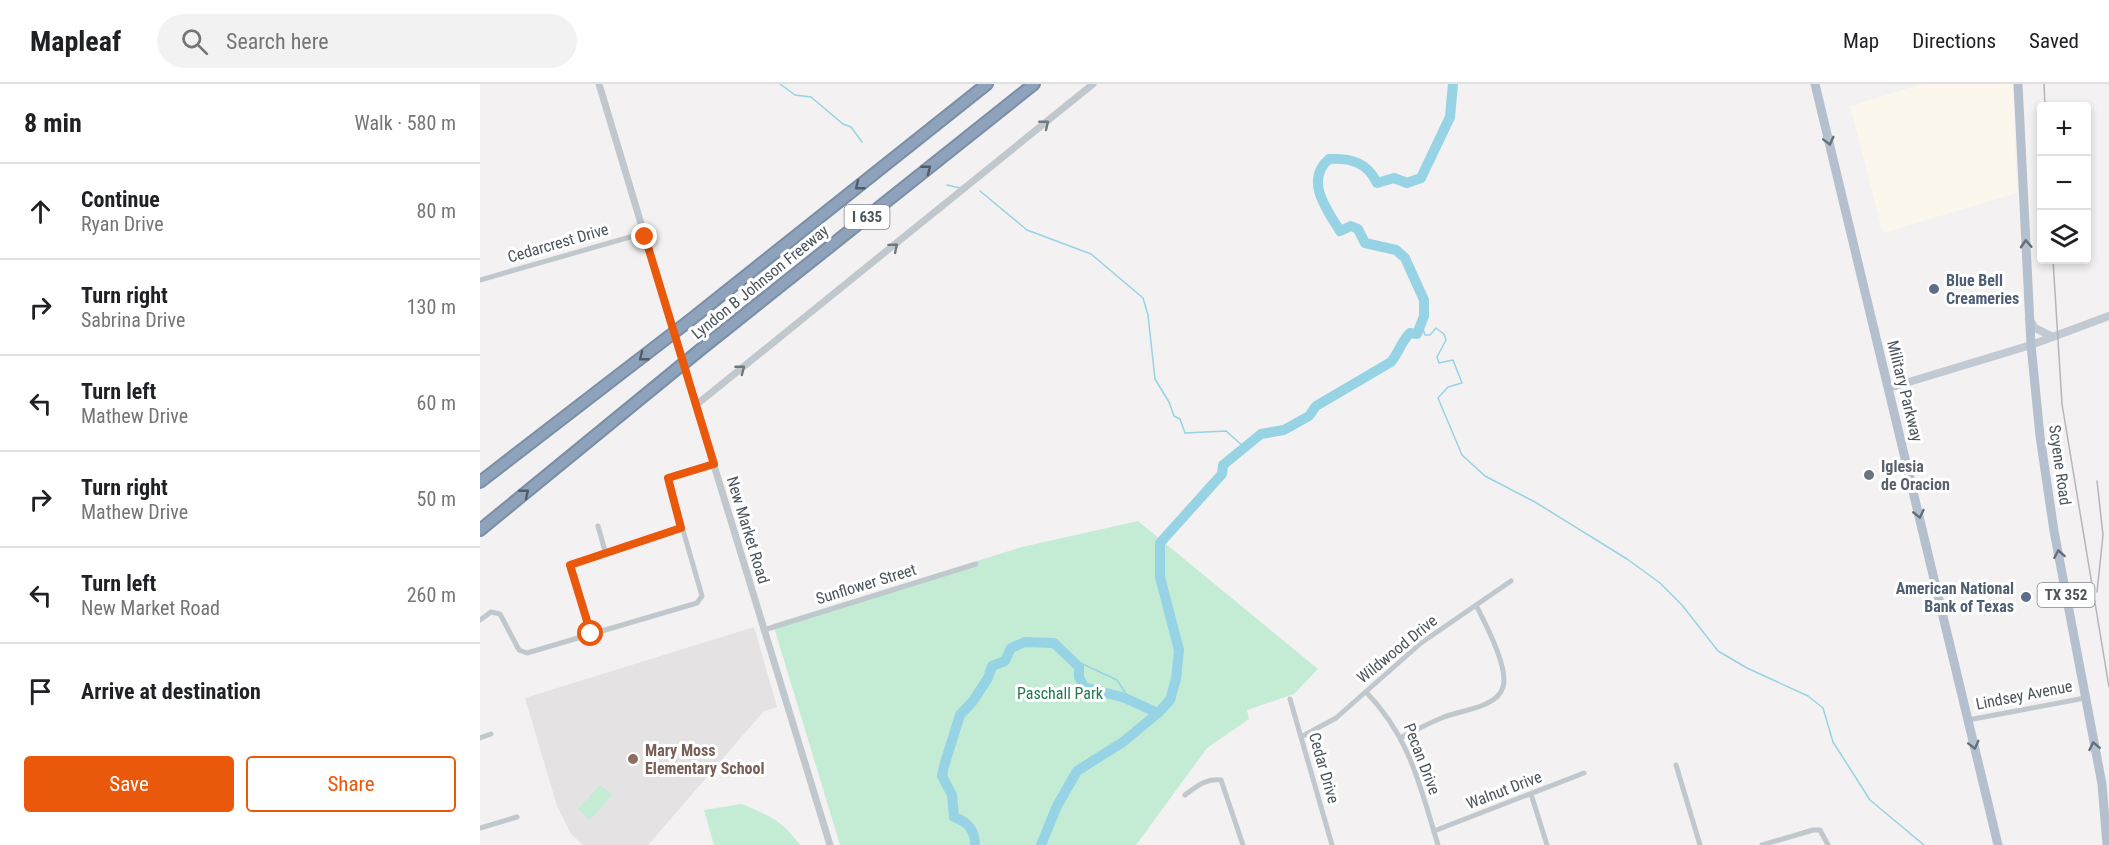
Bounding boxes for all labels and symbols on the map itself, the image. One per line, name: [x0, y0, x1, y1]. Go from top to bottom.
one-way arrow: [1038, 120, 1049, 131]
one-way arrow: [1822, 136, 1835, 146]
one-way arrow: [920, 166, 931, 177]
one-way arrow: [855, 178, 866, 189]
road number: I 635: [844, 205, 890, 229]
street label: Cedarcrest Drive: [505, 220, 611, 266]
street label: Lyndon B Johnson Freeway: [688, 221, 833, 343]
route end: [631, 223, 657, 249]
one-way arrow: [2019, 240, 2032, 249]
one-way arrow: [887, 244, 898, 255]
place label: Blue Bell Creameries: [1946, 271, 2019, 308]
marker: Blue Bell Creameries: [1927, 282, 1941, 296]
street label: Military Parkway: [1883, 338, 1927, 444]
one-way arrow: [638, 349, 649, 360]
one-way arrow: [735, 365, 746, 376]
street label: Scyene Road: [2045, 424, 2075, 506]
place label: Iglesia de Oracion: [1881, 457, 1950, 494]
marker: Iglesia de Oracion: [1862, 468, 1876, 482]
street label: New Market Road: [723, 474, 773, 586]
one-way arrow: [518, 489, 529, 500]
one-way arrow: [1912, 509, 1925, 519]
one-way arrow: [2053, 549, 2066, 559]
street label: Sunflower Street: [814, 560, 919, 608]
place label: American National Bank of Texas: [1896, 579, 2014, 616]
road number: TX 352: [2038, 583, 2094, 607]
marker: American National Bank of Texas: [2019, 590, 2033, 604]
street label: Wildwood Drive: [1353, 611, 1441, 687]
route start: [577, 620, 603, 646]
street label: Lindsey Avenue: [1974, 676, 2074, 714]
park label: Paschall Park: [1017, 684, 1104, 703]
street label: Pecan Drive: [1400, 721, 1444, 797]
street label: Cedar Drive: [1305, 730, 1343, 806]
one-way arrow: [1967, 740, 1980, 750]
place label: Mary Moss Elementary School: [645, 741, 764, 778]
one-way arrow: [2088, 741, 2101, 751]
marker: Mary Moss Elementary School: [626, 752, 640, 766]
street label: Walnut Drive: [1464, 767, 1544, 813]

